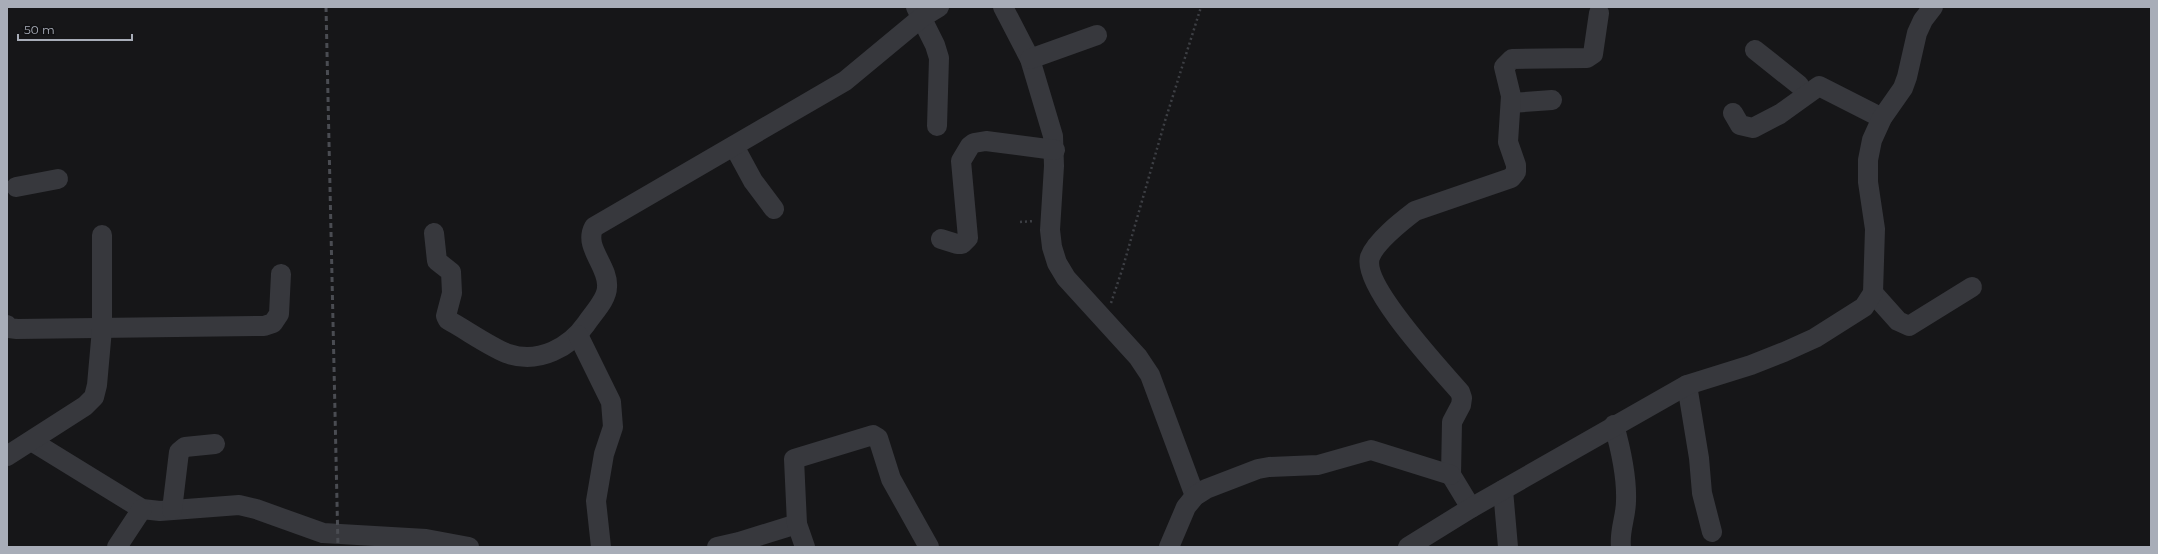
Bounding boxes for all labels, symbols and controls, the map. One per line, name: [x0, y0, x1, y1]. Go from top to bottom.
scale bar: [18, 16, 132, 42]
text: 50 m: [24, 22, 55, 37]

